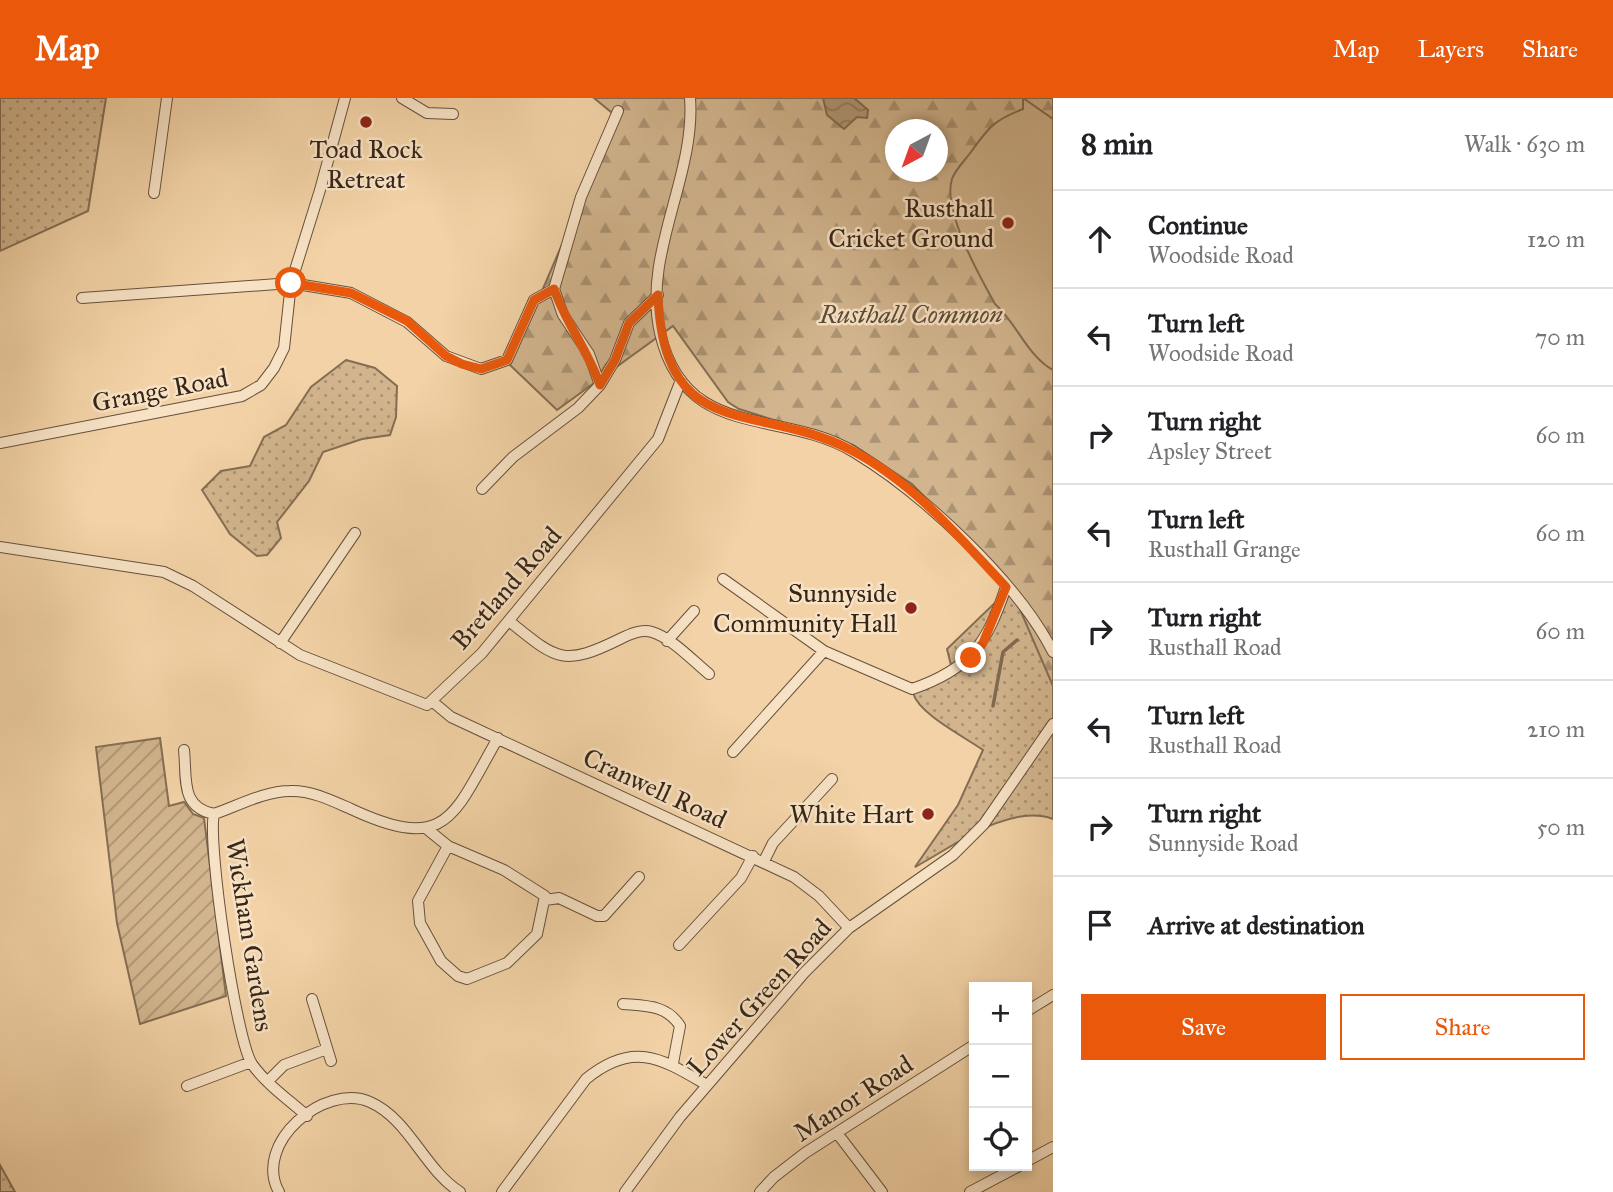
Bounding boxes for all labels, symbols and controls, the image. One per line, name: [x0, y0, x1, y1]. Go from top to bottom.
text: Map: [35, 29, 99, 69]
text: Map: [1333, 34, 1380, 64]
text: Layers: [1418, 34, 1484, 64]
text: Share: [1522, 34, 1578, 64]
marker: Toad Rock Retreat: [358, 114, 374, 130]
north arrow: [885, 119, 948, 182]
text: 8 min: [1081, 126, 1153, 162]
text: Walk · 630 m: [1464, 130, 1585, 158]
place label: Toad Rock Retreat: [310, 133, 423, 195]
place label: Rusthall Cricket Ground: [828, 192, 994, 254]
text: Continue: [1148, 209, 1248, 241]
marker: Rusthall Cricket Ground: [1000, 215, 1016, 231]
icon: ahead: [1081, 220, 1119, 258]
text: 120 m: [1527, 225, 1585, 253]
text: Woodside Road: [1148, 241, 1294, 269]
route start: [275, 267, 306, 298]
park label: Rusthall Common: [818, 298, 1003, 330]
text: Turn left: [1148, 307, 1244, 339]
icon: left: [1081, 318, 1119, 356]
text: 70 m: [1535, 323, 1585, 351]
text: Woodside Road: [1148, 339, 1294, 367]
street label: Grange Road: [89, 361, 231, 419]
text: Turn right: [1148, 405, 1261, 437]
icon: right: [1081, 416, 1119, 454]
text: 60 m: [1536, 421, 1585, 449]
text: Apsley Street: [1148, 437, 1272, 465]
text: Turn left: [1148, 503, 1244, 535]
icon: left: [1081, 514, 1119, 552]
text: 60 m: [1536, 519, 1585, 547]
street label: Bretland Road: [444, 520, 568, 656]
text: Rusthall Grange: [1148, 535, 1301, 563]
place label: Sunnyside Community Hall: [713, 577, 897, 639]
marker: Sunnyside Community Hall: [903, 600, 919, 616]
text: Turn right: [1148, 601, 1261, 633]
icon: right: [1081, 612, 1119, 650]
text: 60 m: [1536, 617, 1585, 645]
text: Rusthall Road: [1148, 633, 1282, 661]
route end: [955, 642, 986, 673]
text: Turn left: [1148, 699, 1244, 731]
icon: left: [1081, 710, 1119, 748]
text: 210 m: [1527, 715, 1585, 743]
text: Rusthall Road: [1148, 731, 1282, 759]
street label: Cranwell Road: [578, 741, 732, 835]
text: Turn right: [1148, 797, 1261, 829]
place label: White Hart: [790, 798, 914, 830]
marker: White Hart: [920, 806, 936, 822]
icon: right: [1081, 808, 1119, 846]
text: 50 m: [1537, 813, 1585, 841]
text: Sunnyside Road: [1148, 829, 1298, 857]
street label: Wickham Gardens: [219, 836, 281, 1034]
icon: arrive: [1081, 906, 1119, 944]
text: Arrive at destination: [1148, 909, 1365, 941]
street label: Lower Green Road: [680, 912, 838, 1082]
map controls: [969, 982, 1032, 1171]
button: +: [969, 982, 1032, 1045]
button: Save: [1081, 994, 1326, 1060]
button: Share: [1340, 994, 1585, 1060]
button: −: [969, 1045, 1032, 1108]
street label: Manor Road: [787, 1048, 919, 1148]
button: locate: [969, 1108, 1032, 1171]

